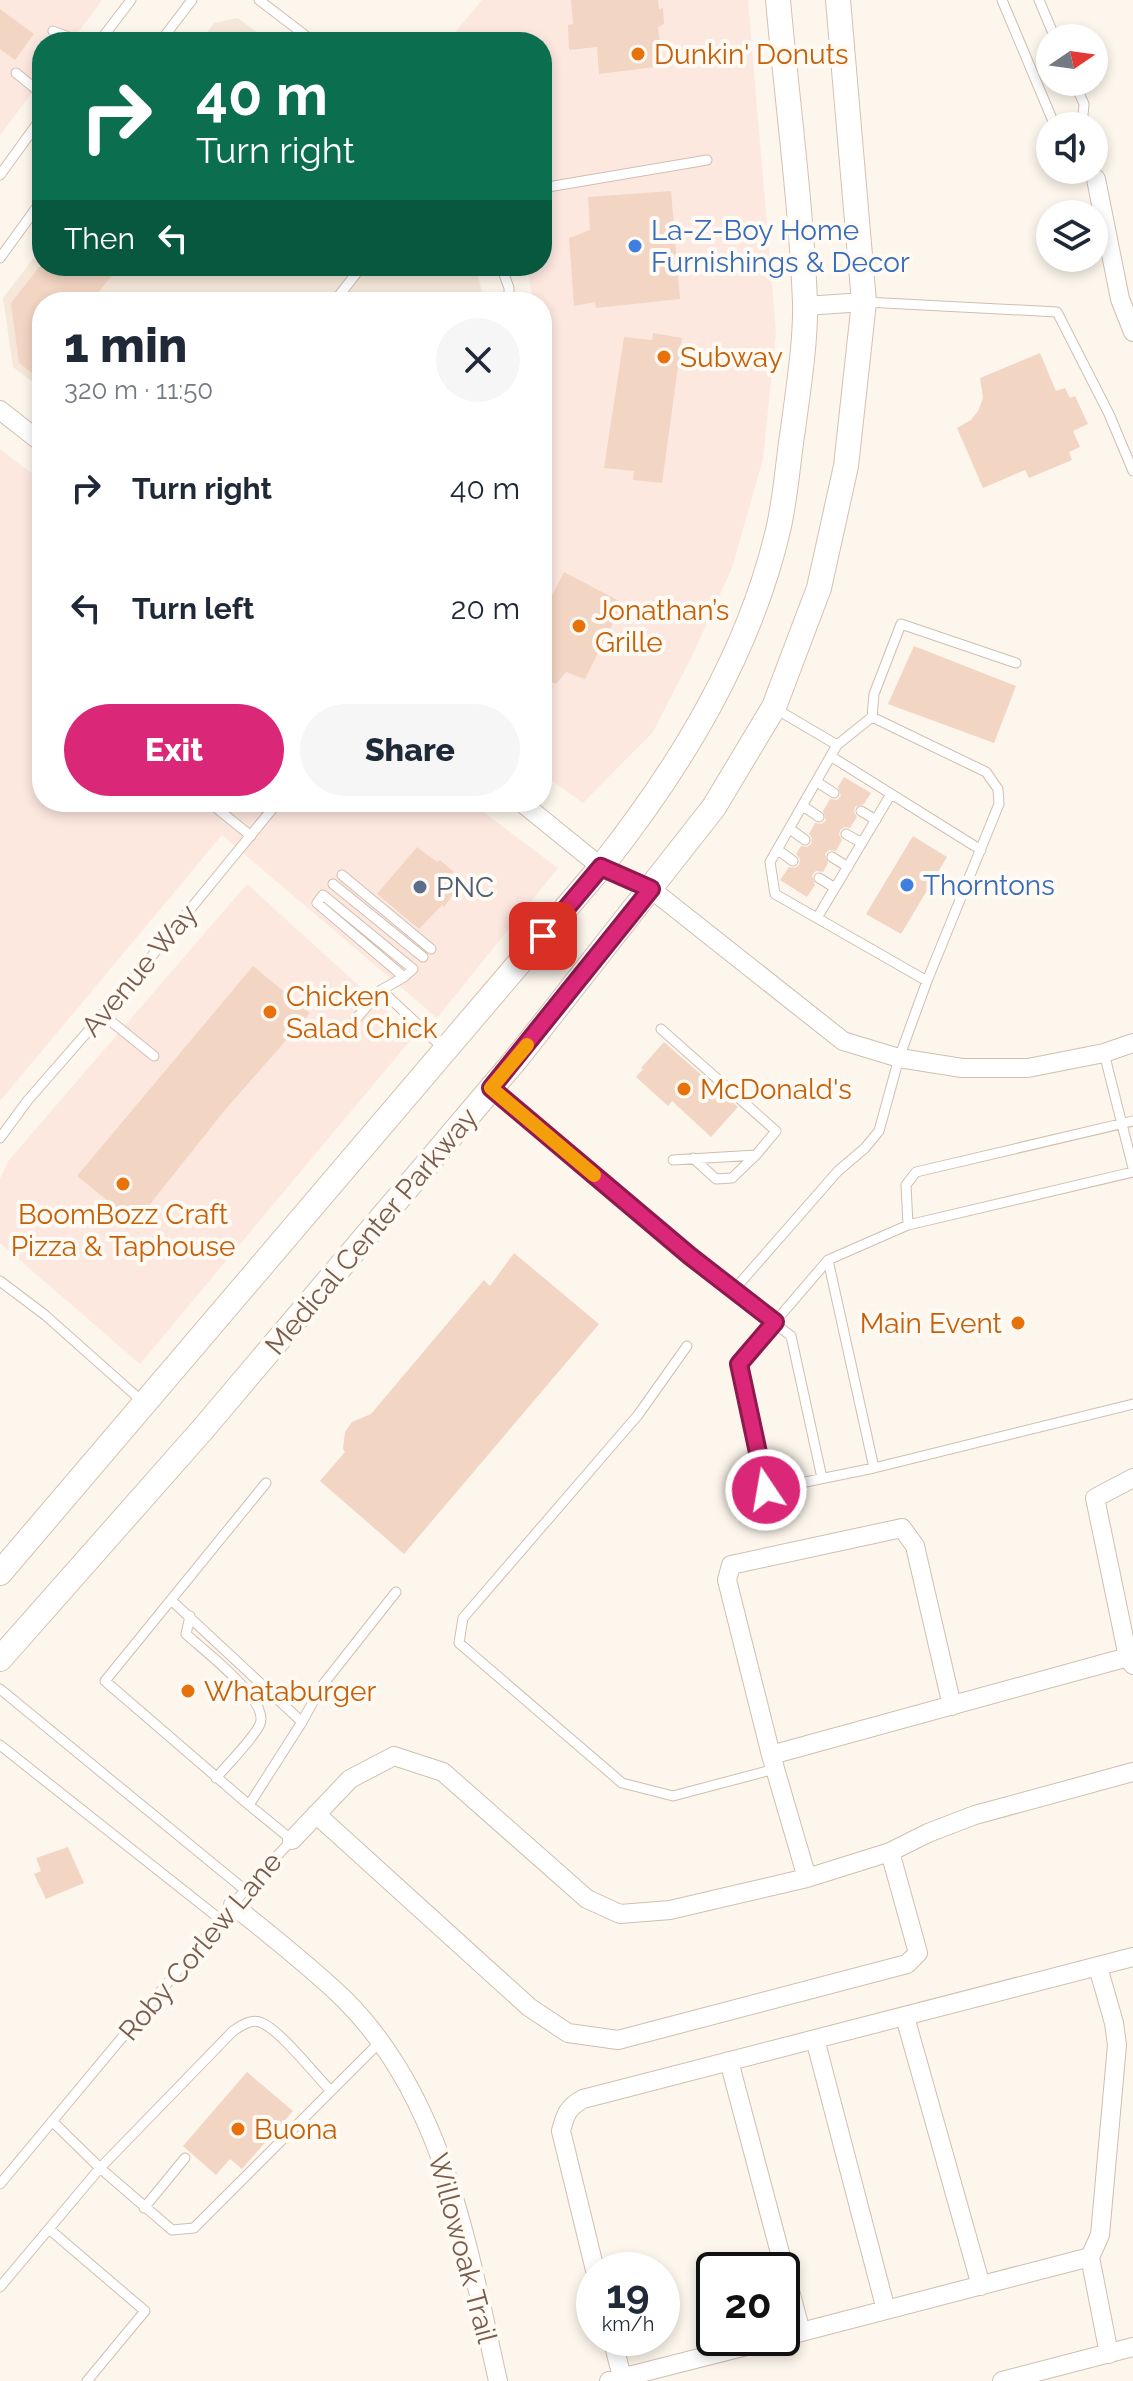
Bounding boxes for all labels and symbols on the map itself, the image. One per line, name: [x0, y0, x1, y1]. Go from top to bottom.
north arrow: [1036, 24, 1108, 96]
place label: Dunkin' Donuts: [654, 38, 849, 71]
marker: Dunkin' Donuts: [629, 45, 647, 63]
place label: La-Z-Boy Home Furnishings & Decor: [651, 214, 910, 279]
marker: La-Z-Boy Home Furnishings & Decor: [626, 237, 644, 255]
place label: Subway: [680, 341, 783, 374]
marker: Subway: [655, 348, 673, 366]
place label: Jonathan’s Grille: [595, 594, 729, 659]
marker: Jonathan’s Grille: [570, 617, 588, 635]
place label: Thorntons: [923, 869, 1055, 902]
place label: PNC: [436, 871, 494, 904]
marker: Thorntons: [898, 876, 916, 894]
marker: PNC: [411, 878, 429, 896]
street label: Avenue Way: [75, 898, 204, 1043]
pin: [509, 902, 577, 970]
place label: Chicken Salad Chick: [286, 980, 438, 1045]
marker: Chicken Salad Chick: [261, 1003, 279, 1021]
place label: McDonald's: [700, 1073, 852, 1106]
marker: McDonald's: [675, 1080, 693, 1098]
street label: Medical Center Parkway: [258, 1101, 484, 1361]
marker: BoomBozz Craft Pizza & Taphouse: [114, 1175, 132, 1193]
place label: BoomBozz Craft Pizza & Taphouse: [11, 1198, 235, 1263]
place label: Main Event: [860, 1307, 1003, 1340]
marker: Main Event: [1009, 1314, 1027, 1332]
position arrow: [724, 1448, 808, 1532]
place label: Whataburger: [204, 1675, 376, 1708]
marker: Whataburger: [179, 1682, 197, 1700]
street label: Roby Corlew Lane: [112, 1845, 289, 2047]
place label: Buona: [254, 2113, 338, 2146]
marker: Buona: [229, 2120, 247, 2138]
street label: Willowoak Trail: [421, 2149, 504, 2347]
speed limit sign: 20: [696, 2252, 800, 2356]

